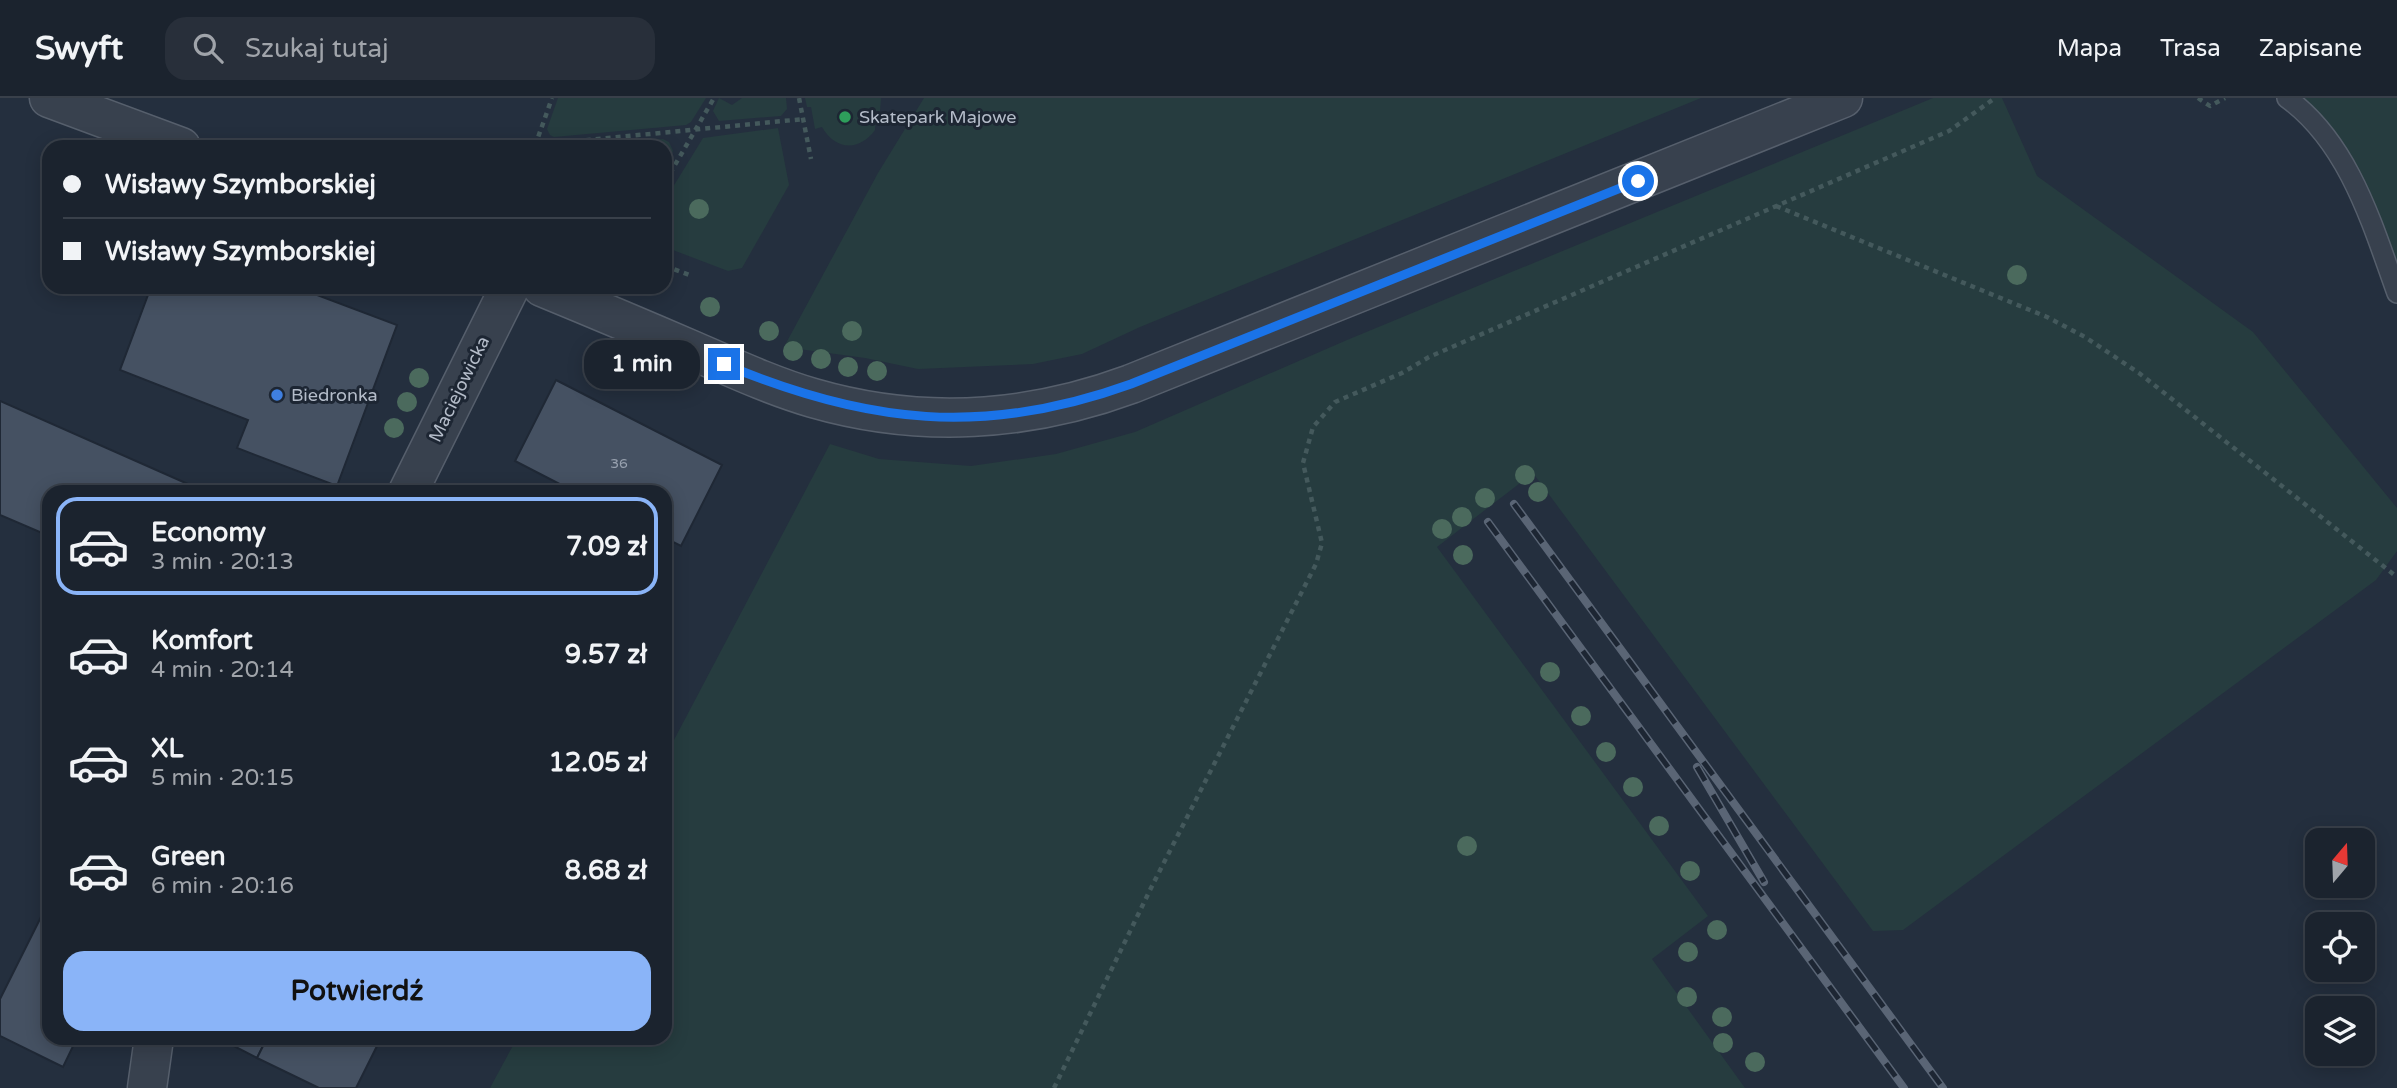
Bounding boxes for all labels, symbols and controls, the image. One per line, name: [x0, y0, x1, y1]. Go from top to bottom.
search box: [165, 17, 655, 80]
text: Swyft: [35, 29, 123, 68]
icon: search: [189, 29, 227, 67]
text: Szukaj tutaj: [245, 33, 389, 64]
text: Mapa: [2057, 34, 2122, 63]
text: Trasa: [2160, 34, 2221, 63]
text: Zapisane: [2259, 34, 2362, 63]
place label: Skatepark Majowe: [859, 106, 1016, 128]
marker: Skatepark Majowe: [837, 109, 853, 125]
route start: [1622, 165, 1654, 197]
text: Wisławy Szymborskiej: [105, 169, 376, 200]
text: Wisławy Szymborskiej: [105, 236, 376, 267]
street label: Maciejowicka: [424, 332, 494, 446]
callout: 1 min: [584, 340, 700, 388]
route end: [708, 348, 740, 380]
text: 1 min: [611, 350, 673, 378]
place label: Biedronka: [291, 384, 378, 406]
marker: Biedronka: [269, 387, 285, 403]
house number: 36: [610, 455, 628, 472]
icon: car: [67, 515, 130, 578]
text: Economy: [151, 517, 266, 548]
text: 7.09 zł: [566, 531, 647, 562]
text: 3 min · 20:13: [151, 548, 294, 576]
icon: car: [67, 623, 130, 686]
text: Komfort: [151, 625, 253, 656]
text: 9.57 zł: [565, 639, 647, 670]
text: 4 min · 20:14: [151, 656, 294, 684]
icon: car: [67, 731, 130, 794]
text: XL: [151, 733, 183, 764]
text: 12.05 zł: [548, 747, 647, 778]
text: 5 min · 20:15: [151, 764, 294, 792]
north arrow: [2305, 828, 2375, 898]
map controls: [2305, 828, 2375, 1066]
icon: car: [67, 839, 130, 902]
text: Green: [151, 841, 226, 872]
text: 8.68 zł: [565, 855, 647, 886]
text: 6 min · 20:16: [151, 872, 294, 900]
button: locate: [2305, 912, 2375, 982]
button: Potwierdź: [63, 951, 651, 1031]
button: layers: [2305, 996, 2375, 1066]

